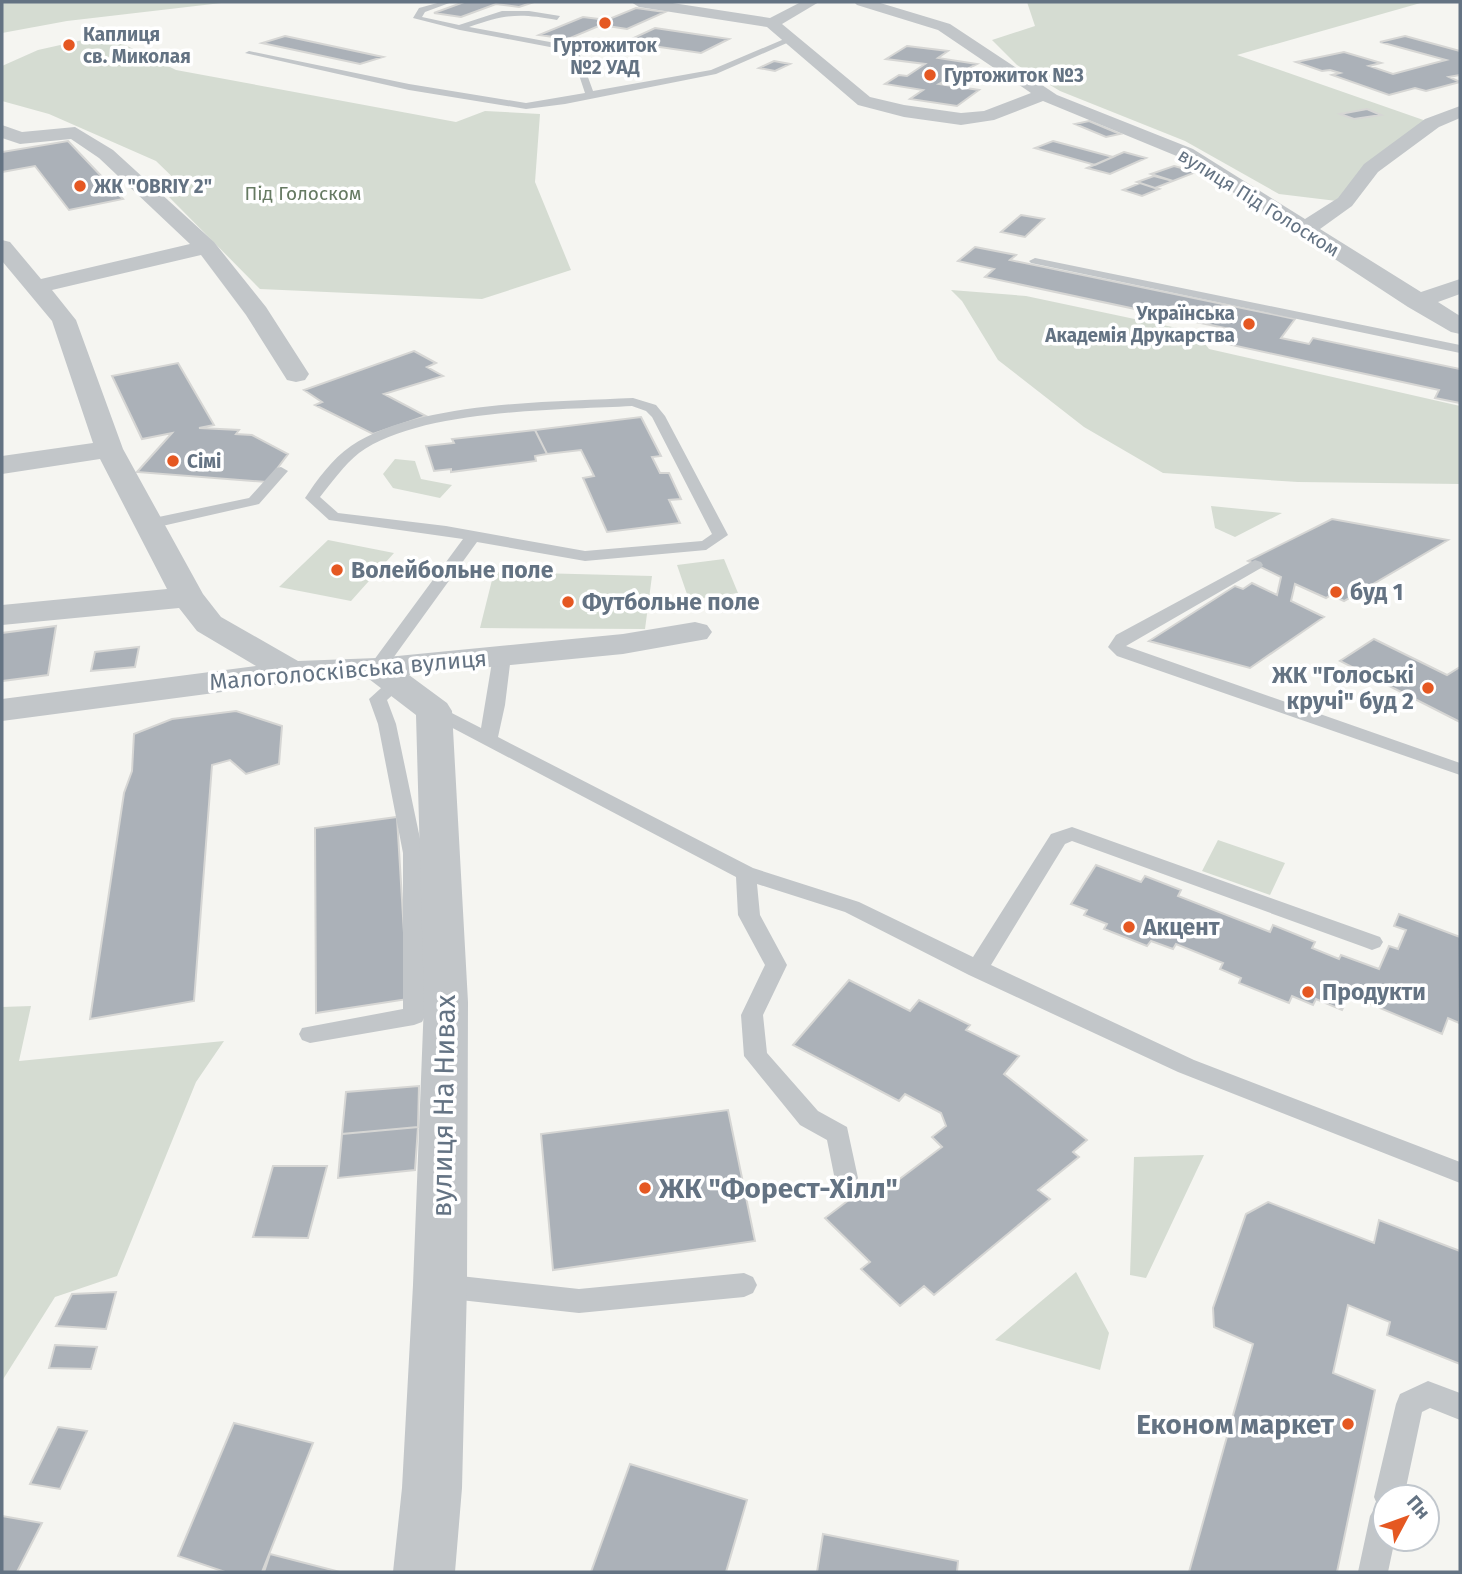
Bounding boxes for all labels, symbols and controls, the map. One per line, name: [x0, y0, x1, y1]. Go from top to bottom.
marker: Гуртожиток №2 УАД: [597, 15, 613, 31]
place label: Каплиця св. Миколая: [83, 23, 191, 68]
place label: Гуртожиток №2 УАД: [553, 34, 658, 79]
marker: Каплиця св. Миколая: [61, 37, 77, 53]
place label: Гуртожиток №3: [944, 64, 1084, 87]
marker: Гуртожиток №3: [922, 67, 938, 83]
street label: вулиця Під Голоском: [1174, 143, 1344, 261]
place label: ЖК "OBRIY 2": [93, 175, 212, 198]
marker: ЖК "OBRIY 2": [72, 178, 88, 194]
park label: Під Голоском: [244, 182, 362, 205]
place label: Українська Академія Друкарства: [1044, 302, 1235, 347]
marker: Українська Академія Друкарства: [1241, 316, 1257, 332]
place label: Сімі: [187, 450, 221, 473]
marker: Сімі: [165, 453, 181, 469]
place label: Волейбольне поле: [351, 556, 554, 584]
marker: Волейбольне поле: [329, 562, 345, 578]
place label: буд 1: [1350, 578, 1403, 606]
marker: буд 1: [1328, 584, 1344, 600]
place label: Футбольне поле: [582, 588, 760, 616]
marker: Футбольне поле: [560, 594, 576, 610]
street label: Малоголосківська вулиця: [208, 644, 488, 696]
place label: ЖК "Голоські кручі" буд 2: [1271, 661, 1414, 715]
marker: ЖК "Голоські кручі" буд 2: [1420, 680, 1436, 696]
place label: Акцент: [1142, 913, 1220, 941]
marker: Акцент: [1121, 919, 1137, 935]
place label: Продукти: [1322, 978, 1426, 1006]
marker: Продукти: [1300, 984, 1316, 1000]
street label: вулиця На Нивах: [425, 994, 462, 1218]
place label: ЖК "Форест-Хілл": [658, 1172, 898, 1205]
marker: ЖК "Форест-Хілл": [637, 1180, 653, 1196]
place label: Економ маркет: [1136, 1408, 1335, 1441]
marker: Економ маркет: [1340, 1416, 1356, 1432]
north arrow: [1371, 1483, 1441, 1553]
text: Пн: [1402, 1491, 1435, 1524]

